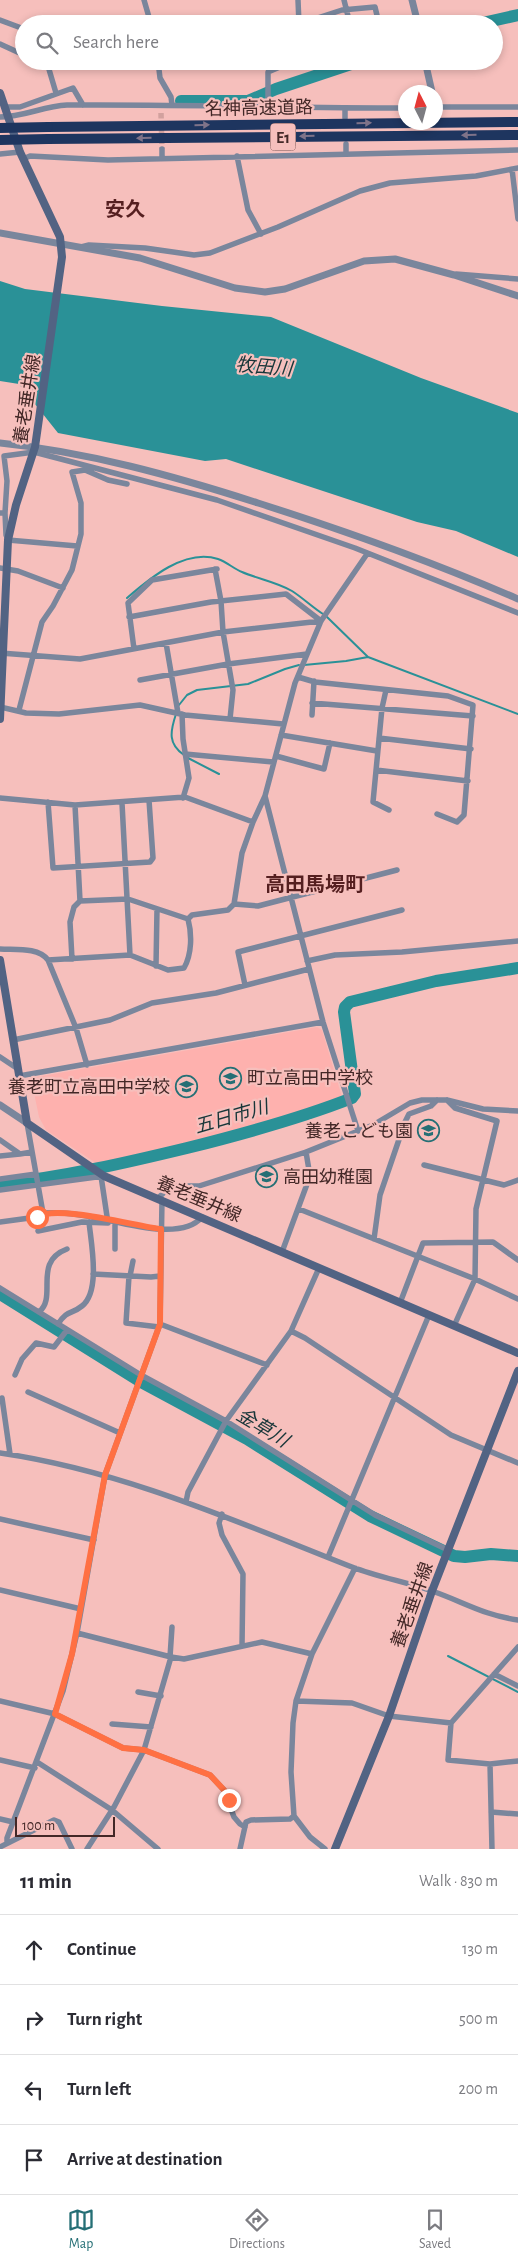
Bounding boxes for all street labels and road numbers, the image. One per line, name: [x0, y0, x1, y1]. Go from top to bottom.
street label: 名神高速道路: [205, 97, 313, 119]
road number: E1: [270, 124, 296, 150]
street label: 養老垂井線: [10, 353, 44, 445]
street label: 養老垂井線: [154, 1172, 244, 1226]
street label: 養老垂井線: [387, 1559, 437, 1651]

